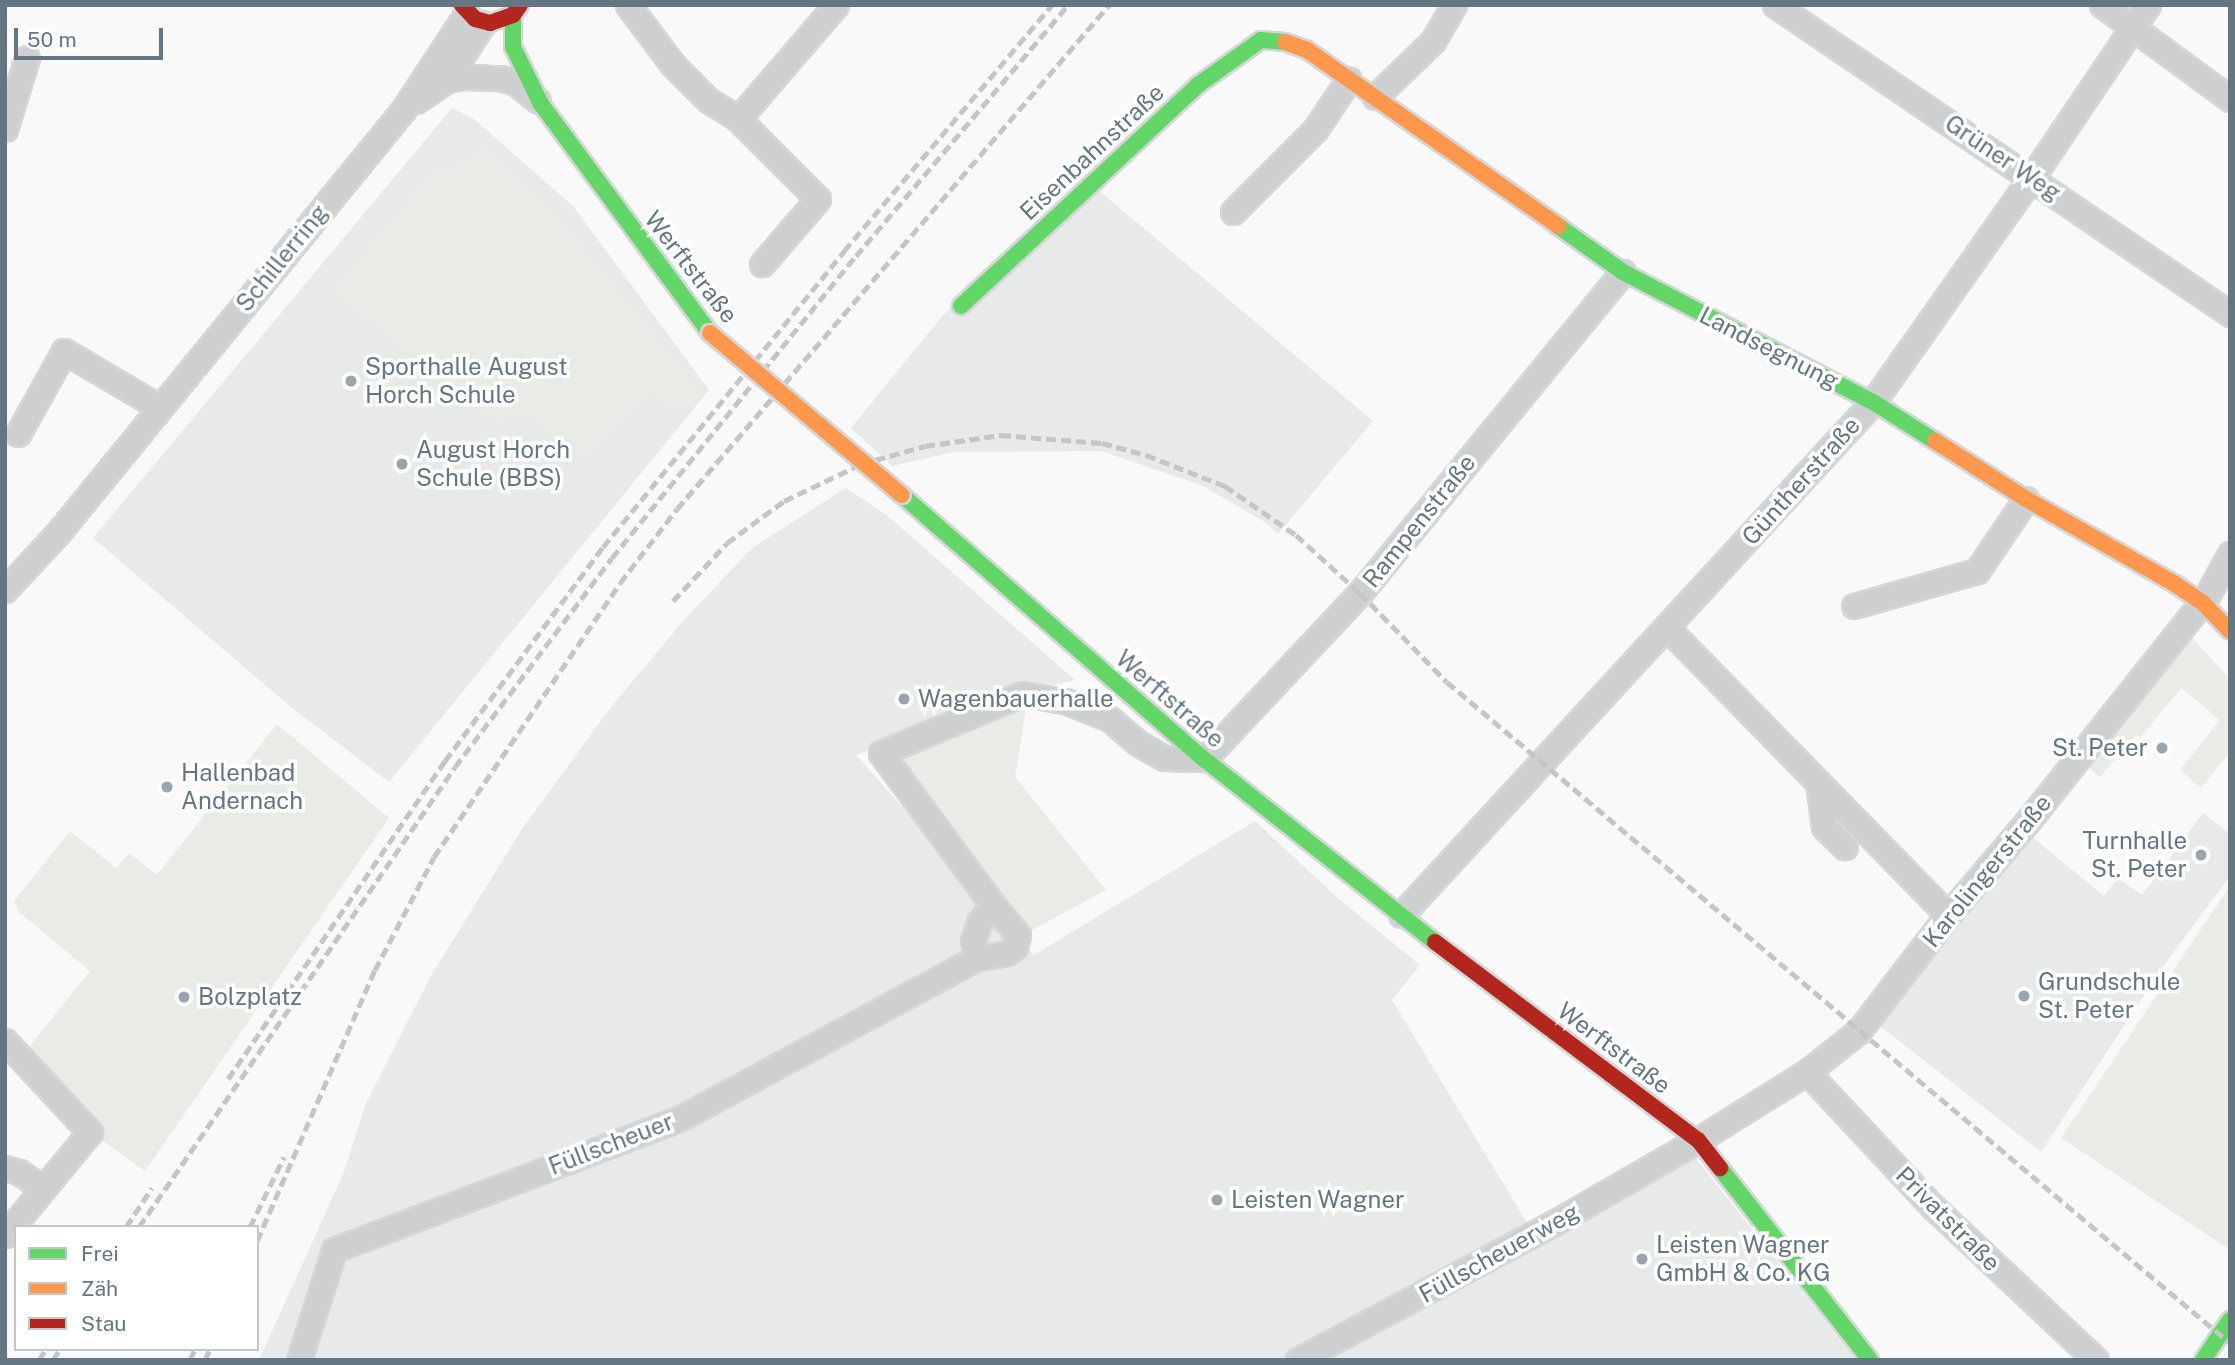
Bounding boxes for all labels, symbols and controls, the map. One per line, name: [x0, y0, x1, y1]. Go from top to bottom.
scale bar: [18, 14, 166, 58]
text: 50 m: [27, 27, 77, 52]
street label: Eisenbahnstraße: [1014, 78, 1170, 226]
street label: Grüner Weg: [1939, 109, 2067, 207]
street label: Schillerring: [230, 199, 334, 317]
street label: Werftstraße: [638, 205, 744, 329]
street label: Landsegnung: [1695, 301, 1843, 395]
place label: Sporthalle August Horch Schule: [365, 353, 568, 409]
marker: Sporthalle August Horch Schule: [343, 373, 359, 389]
street label: Güntherstraße: [1736, 411, 1866, 551]
place label: August Horch Schule (BBS): [416, 436, 570, 492]
street label: Rampenstraße: [1357, 449, 1481, 593]
marker: August Horch Schule (BBS): [394, 456, 410, 472]
street label: Werftstraße: [1110, 644, 1230, 754]
place label: Wagenbauerhalle: [918, 685, 1114, 713]
marker: Wagenbauerhalle: [896, 691, 912, 707]
place label: St. Peter: [2052, 734, 2148, 762]
marker: St. Peter: [2154, 740, 2170, 756]
place label: Hallenbad Andernach: [181, 759, 303, 815]
marker: Hallenbad Andernach: [159, 779, 175, 795]
street label: Karolingerstraße: [1917, 789, 2057, 953]
place label: Turnhalle St. Peter: [2083, 827, 2187, 883]
marker: Turnhalle St. Peter: [2193, 847, 2209, 863]
place label: Grundschule St. Peter: [2038, 968, 2180, 1024]
place label: Bolzplatz: [198, 983, 302, 1011]
marker: Grundschule St. Peter: [2016, 988, 2032, 1004]
marker: Bolzplatz: [176, 989, 192, 1005]
street label: Werftstraße: [1552, 996, 1676, 1100]
street label: Füllscheuer: [545, 1107, 677, 1181]
street label: Privatstraße: [1890, 1161, 2006, 1277]
place label: Leisten Wagner: [1231, 1186, 1405, 1214]
marker: Leisten Wagner: [1209, 1192, 1225, 1208]
street label: Füllscheuerweg: [1414, 1197, 1584, 1309]
legend: [14, 1225, 259, 1351]
place label: Leisten Wagner GmbH & Co. KG: [1656, 1231, 1831, 1287]
text: Frei: [81, 1241, 119, 1266]
marker: Leisten Wagner GmbH & Co. KG: [1634, 1251, 1650, 1267]
text: Zäh: [81, 1276, 118, 1301]
text: Stau: [81, 1311, 127, 1336]

